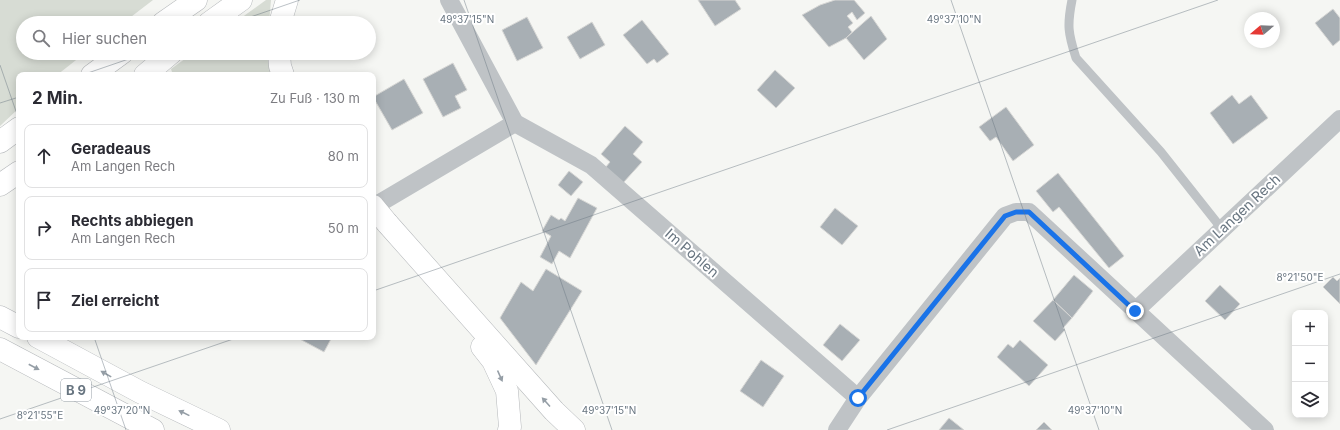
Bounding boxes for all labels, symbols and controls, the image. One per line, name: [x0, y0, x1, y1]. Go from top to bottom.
north arrow: [1244, 12, 1280, 48]
text: 49°37'15"N: [440, 13, 494, 25]
text: 49°37'10"N: [927, 13, 981, 25]
search box: [16, 16, 376, 60]
icon: search: [30, 27, 52, 49]
text: Hier suchen: [62, 29, 147, 48]
text: 2 Min.: [32, 88, 83, 108]
text: Zu Fuß · 130 m: [270, 90, 360, 106]
text: Geradeaus: [71, 139, 151, 158]
icon: ahead: [33, 145, 55, 167]
text: 80 m: [328, 148, 359, 164]
text: Am Langen Rech: [71, 158, 175, 174]
street label: Am Langen Rech: [1190, 170, 1283, 259]
text: Rechts abbiegen: [71, 211, 193, 230]
icon: right: [33, 217, 55, 239]
text: 50 m: [328, 220, 359, 236]
street label: Im Pohlen: [662, 225, 723, 280]
text: Am Langen Rech: [71, 230, 175, 246]
text: 8°21'50"E: [1277, 271, 1323, 283]
icon: arrive: [33, 289, 55, 311]
text: Ziel erreicht: [71, 291, 159, 310]
route end: [1126, 302, 1144, 320]
map controls: [1292, 310, 1328, 418]
button: +: [1292, 310, 1328, 346]
button: −: [1292, 346, 1328, 382]
one-way arrow: [28, 364, 40, 371]
one-way arrow: [100, 370, 112, 377]
one-way arrow: [497, 371, 503, 382]
road number: B 9: [61, 379, 91, 401]
button: layers: [1292, 382, 1328, 418]
route start: [849, 389, 867, 407]
one-way arrow: [542, 397, 551, 408]
text: 49°37'20"N: [94, 404, 150, 416]
text: 49°37'15"N: [582, 404, 636, 416]
text: 49°37'10"N: [1068, 404, 1122, 416]
text: 8°21'55"E: [17, 409, 63, 421]
one-way arrow: [178, 410, 189, 416]

